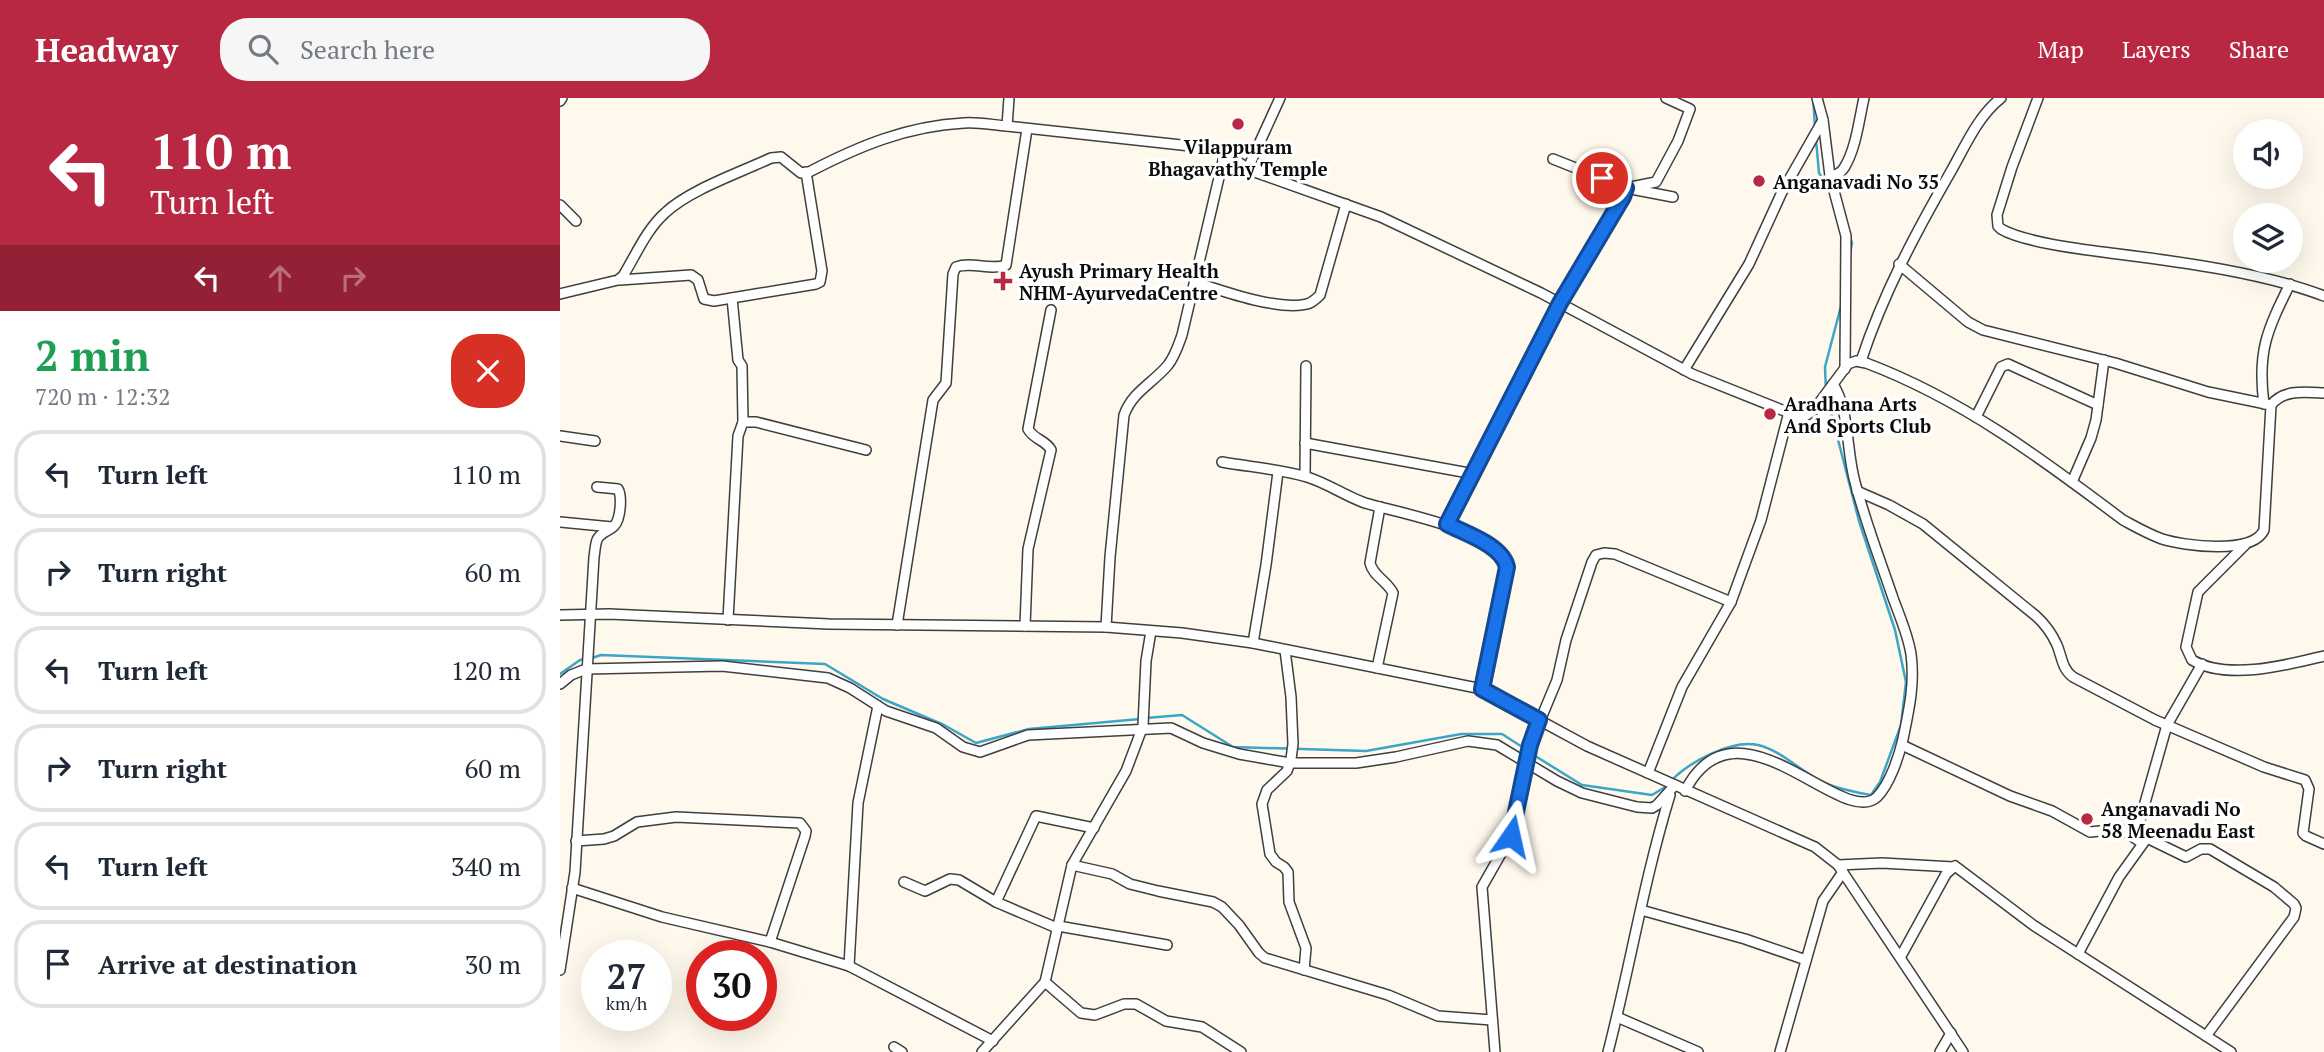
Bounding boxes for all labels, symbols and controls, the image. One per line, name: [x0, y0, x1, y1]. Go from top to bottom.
search box: [220, 18, 710, 81]
text: Headway: [35, 28, 178, 71]
icon: search: [244, 30, 282, 68]
text: Search here: [300, 32, 435, 66]
text: Map: [2037, 33, 2084, 65]
text: Layers: [2122, 33, 2191, 65]
text: Share: [2229, 33, 2289, 65]
marker: Vilappuram Bhagavathy Temple: [1230, 116, 1246, 132]
text: 110 m: [150, 118, 292, 183]
map controls: [2233, 119, 2303, 273]
button: sound: [2233, 119, 2303, 189]
icon: left: [35, 126, 126, 217]
place label: Vilappuram Bhagavathy Temple: [1148, 134, 1328, 181]
pin: [1572, 148, 1632, 208]
icon: arrive: [1583, 159, 1621, 197]
place label: Anganavadi No 35: [1773, 169, 1939, 194]
marker: Anganavadi No 35: [1751, 173, 1767, 189]
text: Turn left: [150, 181, 274, 223]
button: layers: [2233, 203, 2303, 273]
place label: Ayush Primary Health NHM-AyurvedaCentre: [1019, 258, 1219, 305]
icon: left: [188, 259, 226, 297]
icon: ahead: [261, 259, 299, 297]
icon: right: [334, 259, 372, 297]
marker: Ayush Primary Health NHM-AyurvedaCentre: [993, 271, 1013, 291]
text: 2 min: [35, 327, 150, 383]
button: close: [451, 334, 525, 408]
text: 720 m · 12:32: [35, 381, 170, 412]
place label: Aradhana Arts And Sports Club: [1784, 391, 1931, 438]
marker: Aradhana Arts And Sports Club: [1762, 406, 1778, 422]
icon: left: [39, 455, 77, 493]
text: Turn left: [98, 457, 208, 491]
text: 110 m: [451, 457, 521, 491]
icon: right: [39, 553, 77, 591]
text: Turn right: [98, 555, 227, 589]
text: 60 m: [465, 555, 521, 589]
icon: left: [39, 651, 77, 689]
text: Turn left: [98, 653, 208, 687]
text: 120 m: [451, 653, 521, 687]
icon: right: [39, 749, 77, 787]
text: Turn right: [98, 751, 227, 785]
text: 60 m: [465, 751, 521, 785]
place label: Anganavadi No 58 Meenadu East: [2101, 796, 2255, 843]
position arrow: [1474, 799, 1548, 873]
marker: Anganavadi No 58 Meenadu East: [2079, 811, 2095, 827]
icon: left: [39, 847, 77, 885]
text: Turn left: [98, 849, 208, 883]
text: 340 m: [451, 849, 521, 883]
speed limit sign: 30: [686, 940, 777, 1031]
icon: arrive: [39, 945, 77, 983]
text: Arrive at destination: [98, 947, 357, 981]
text: 30 m: [465, 947, 521, 981]
text: 27: [607, 953, 646, 999]
text: km/h: [606, 991, 647, 1015]

